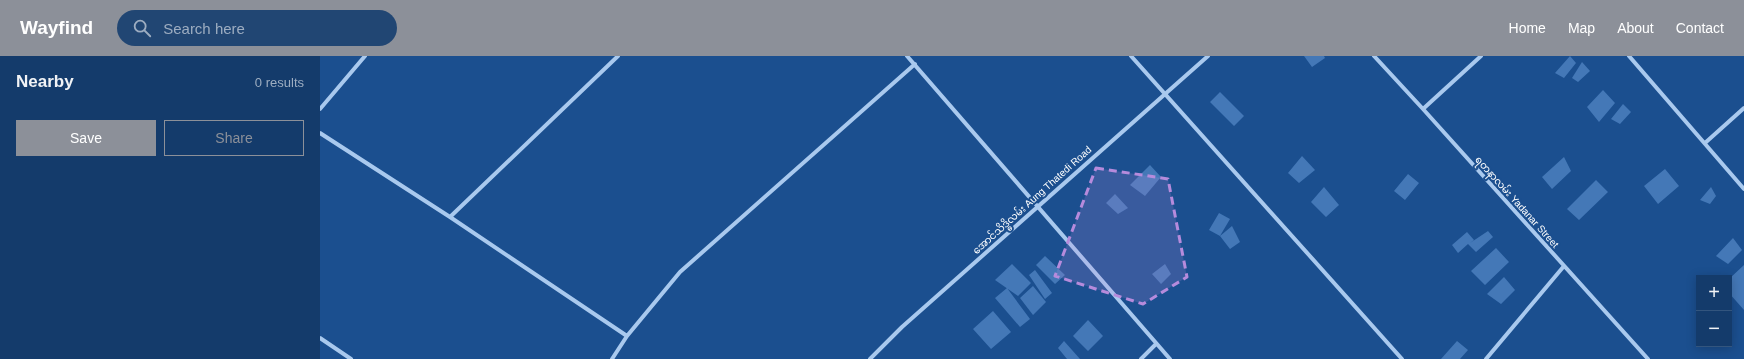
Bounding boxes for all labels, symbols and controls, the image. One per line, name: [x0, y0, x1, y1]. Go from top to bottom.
search box: [117, 10, 397, 46]
text: Wayfind: [20, 17, 93, 38]
icon: search: [131, 17, 153, 39]
text: Search here: [163, 20, 245, 37]
text: Home: [1509, 20, 1546, 36]
text: Map: [1568, 20, 1595, 36]
text: About: [1617, 20, 1654, 36]
text: Contact: [1676, 20, 1724, 36]
text: Nearby: [16, 72, 74, 91]
text: 0 results: [255, 75, 304, 90]
button: Save: [16, 120, 156, 156]
button: Share: [164, 120, 304, 156]
street label: အောင်သိဒ္ဓိလမ်း Aung Thatedi Road: [969, 142, 1096, 259]
street label: ရတနာလမ်း Yadanar Street: [1471, 153, 1563, 252]
map controls: [1696, 275, 1732, 347]
button: +: [1696, 275, 1732, 311]
button: −: [1696, 311, 1732, 347]

